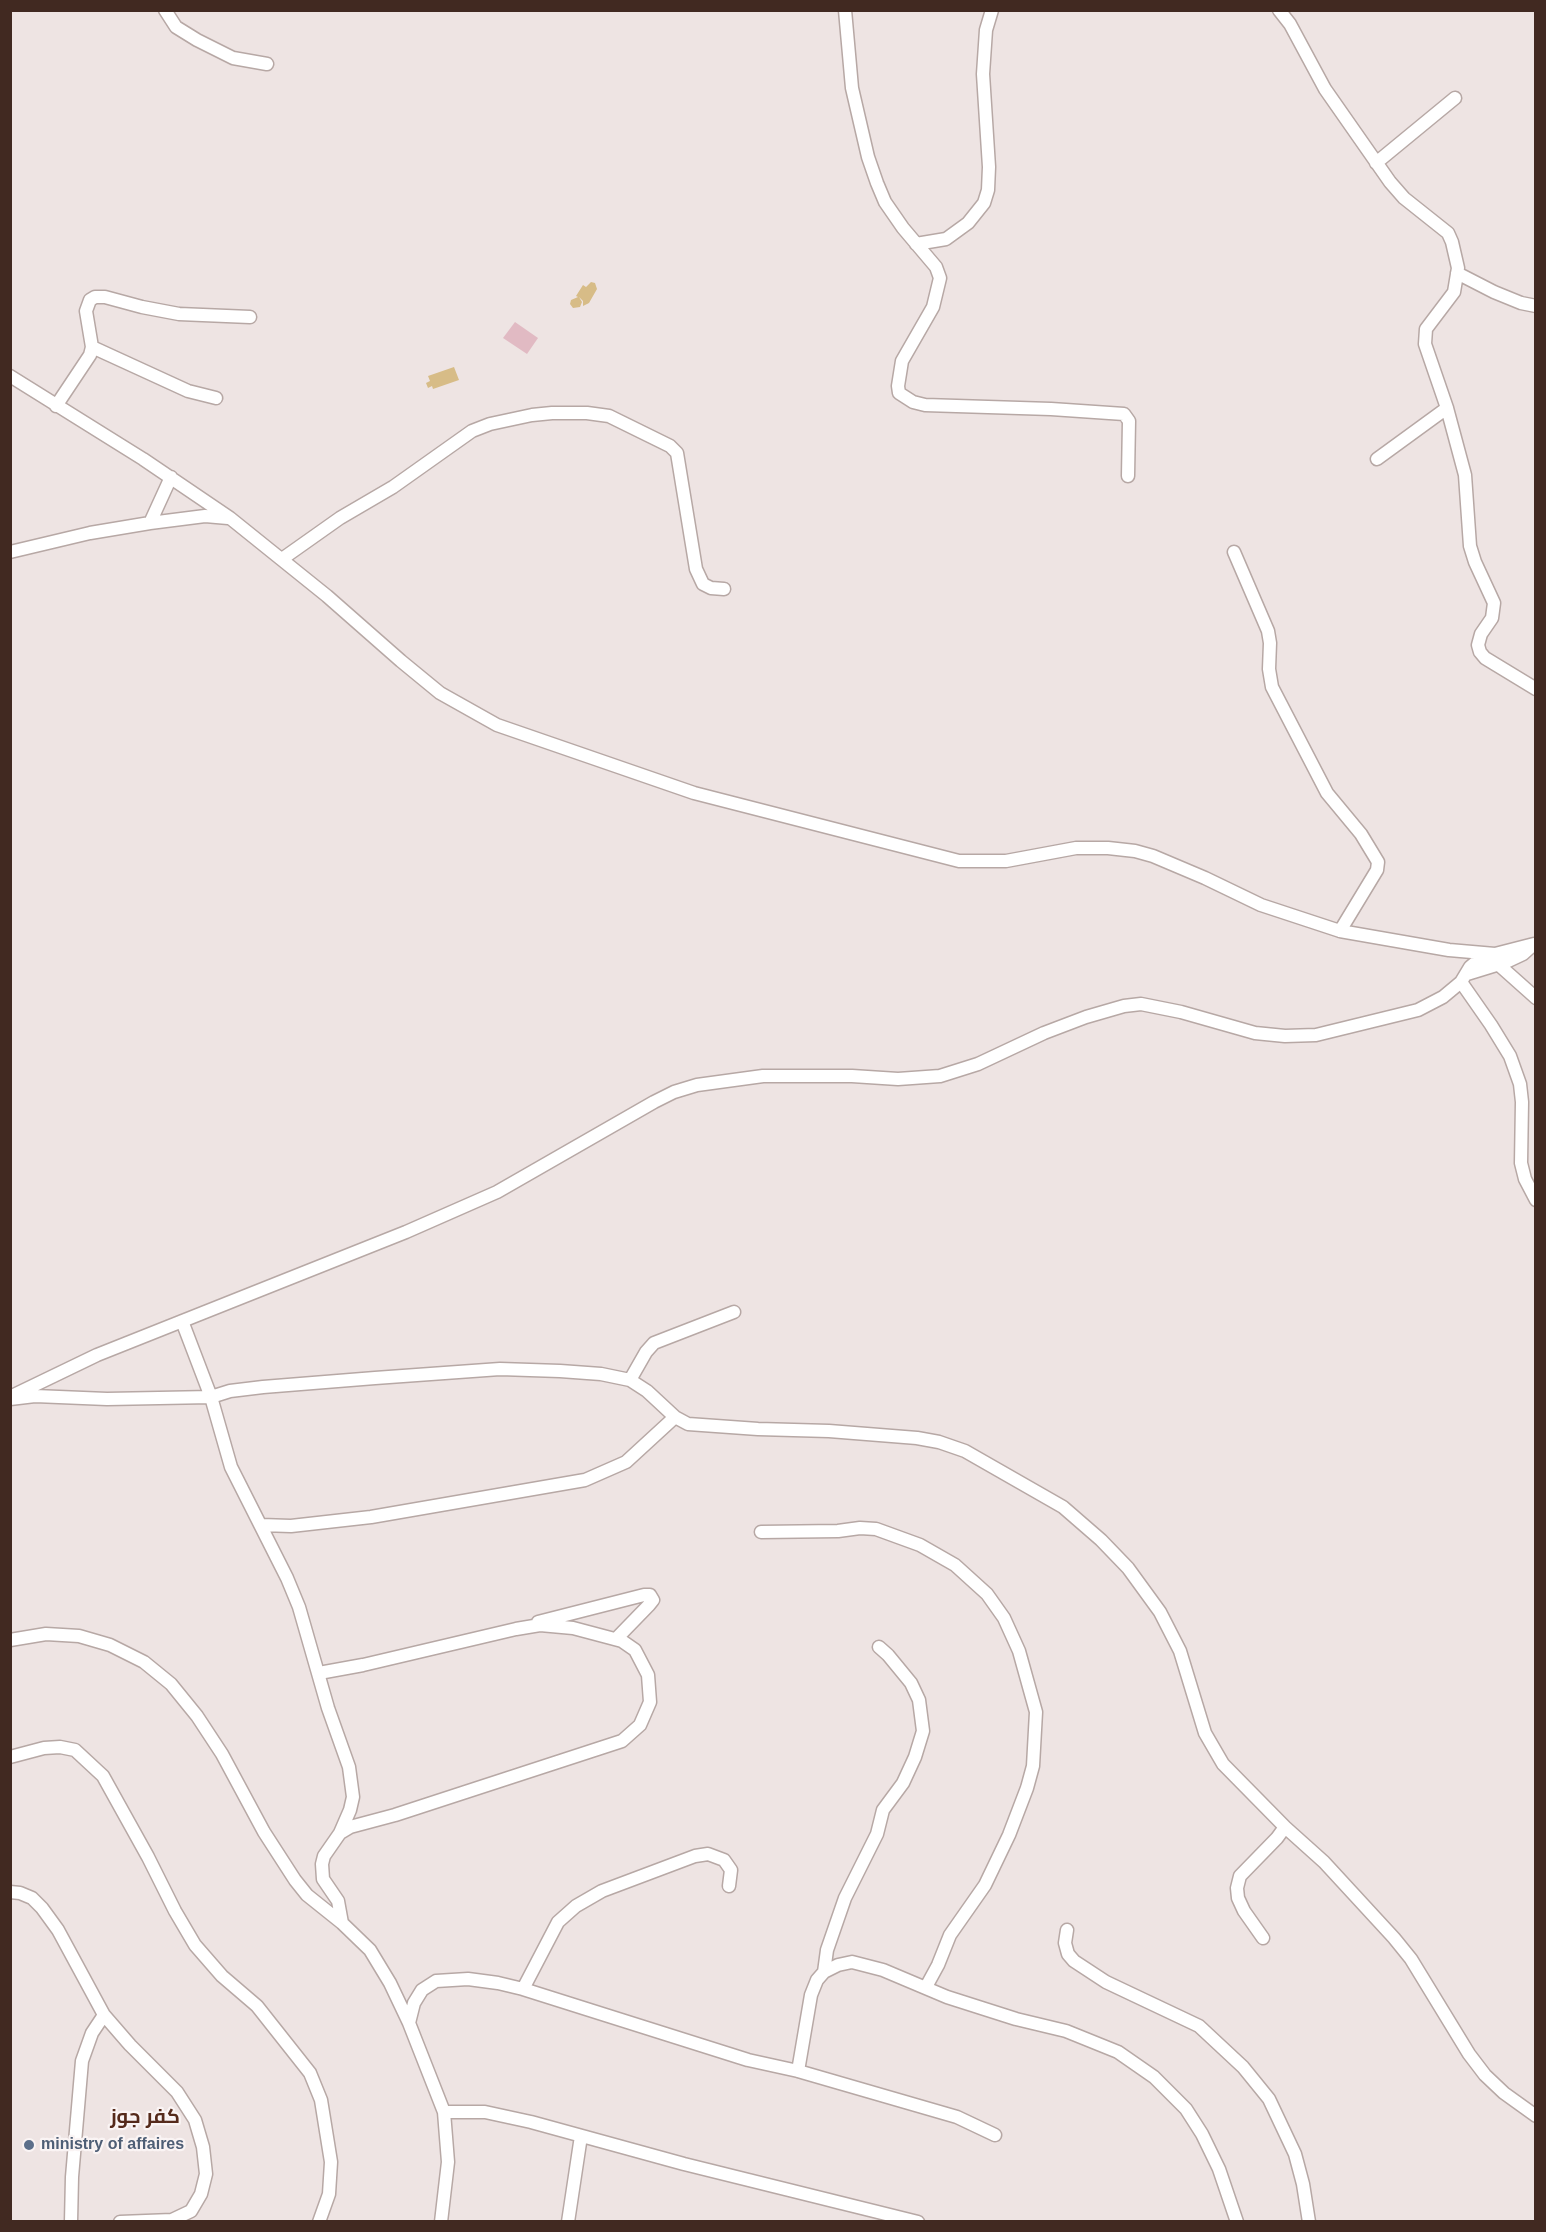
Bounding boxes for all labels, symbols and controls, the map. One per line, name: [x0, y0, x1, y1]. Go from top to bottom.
district label: كفر جوز: [110, 2105, 180, 2129]
place label: ministry of affaires: [41, 2135, 184, 2155]
marker: ministry of affaires: [22, 2138, 36, 2152]

